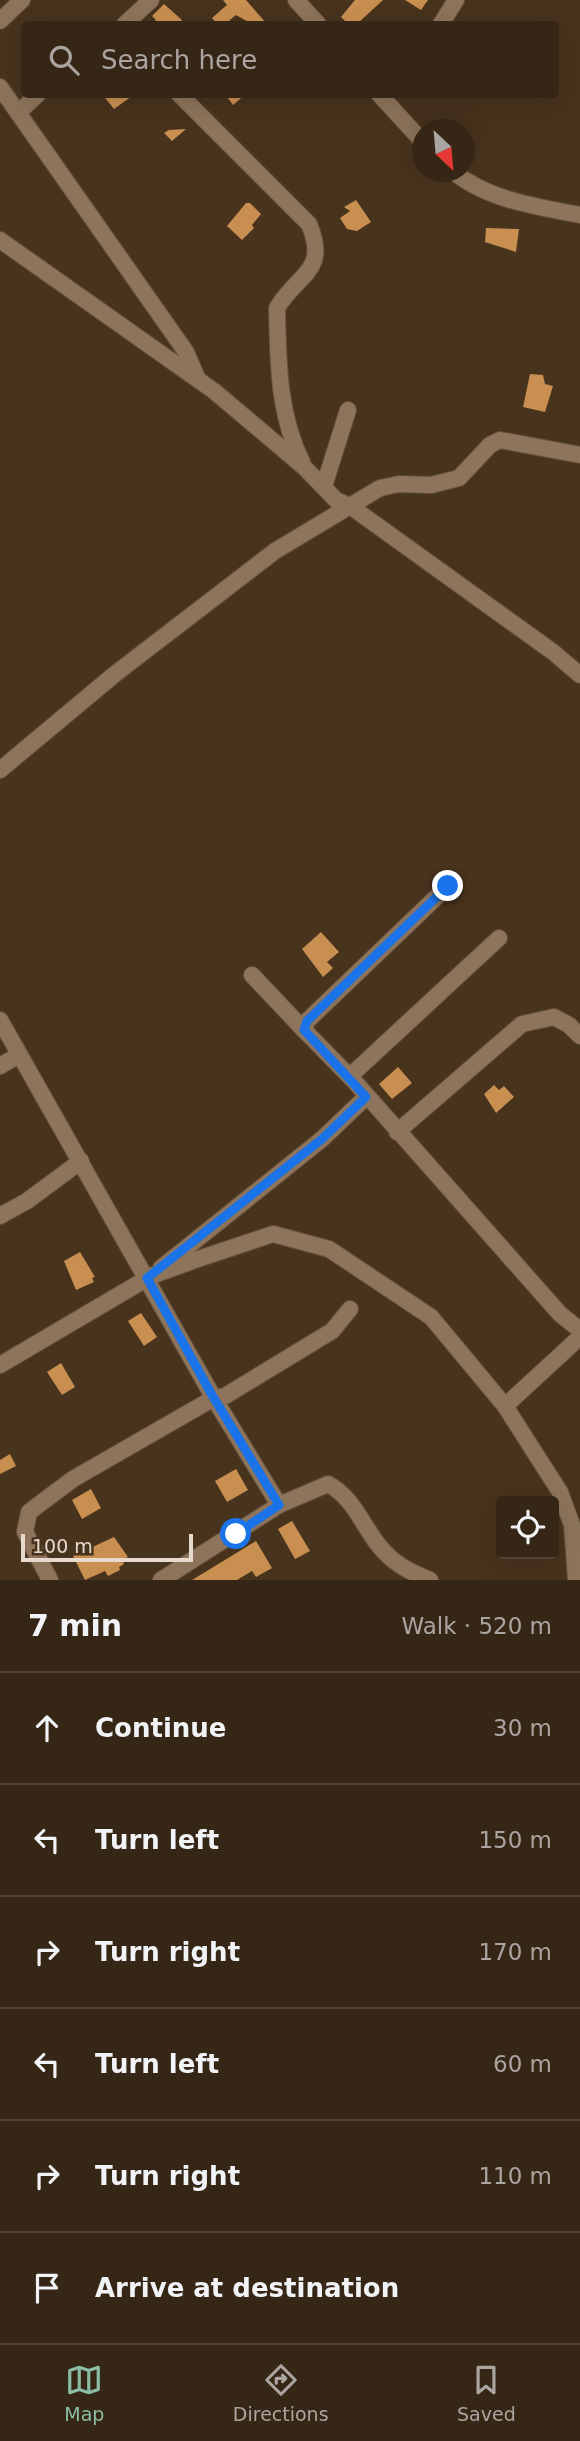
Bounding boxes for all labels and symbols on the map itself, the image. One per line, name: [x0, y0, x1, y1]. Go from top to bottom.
north arrow: [412, 119, 475, 182]
route end: [432, 870, 463, 901]
route start: [220, 1518, 251, 1549]
scale bar: [21, 1531, 192, 1563]

